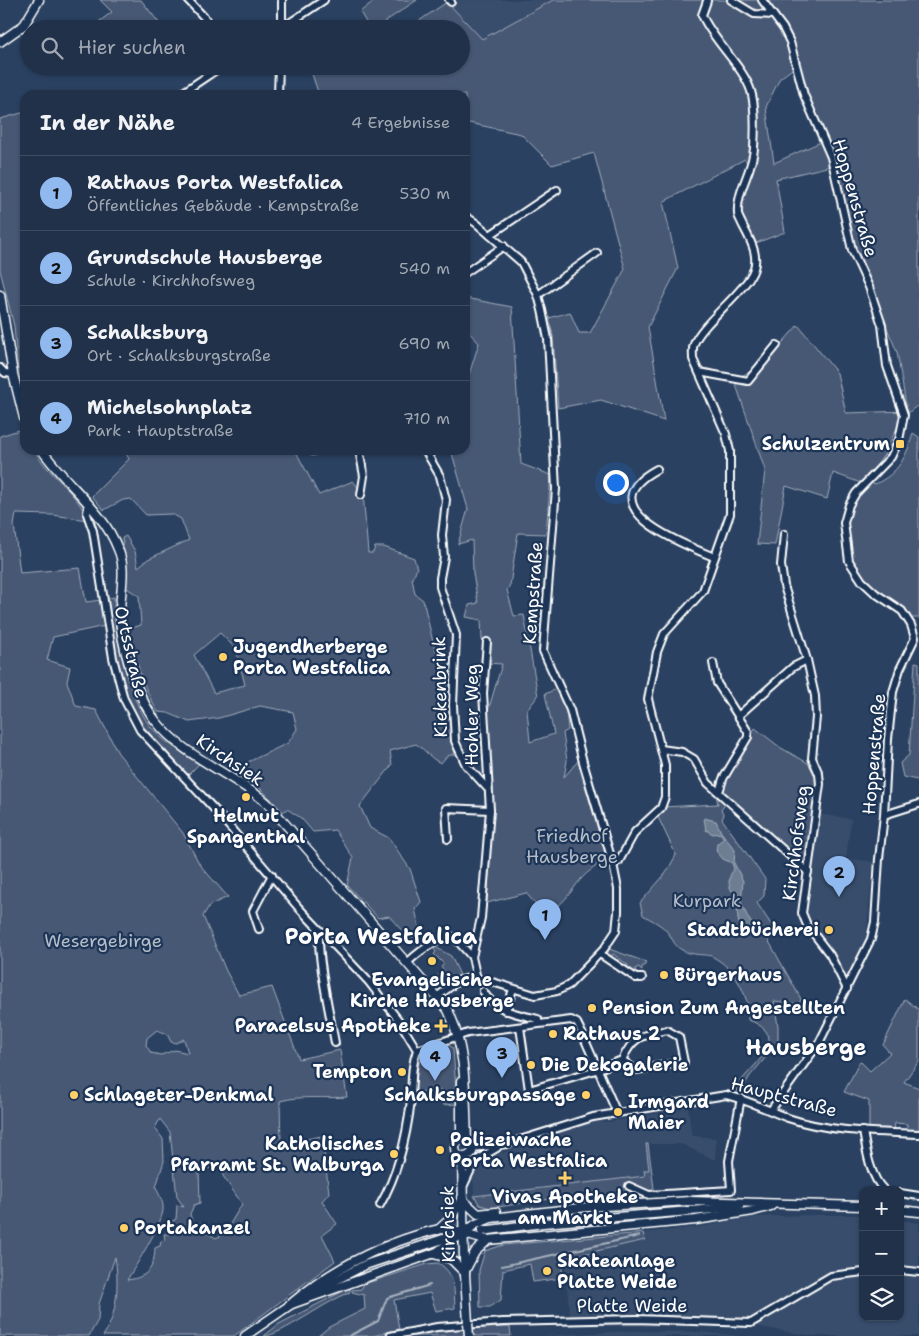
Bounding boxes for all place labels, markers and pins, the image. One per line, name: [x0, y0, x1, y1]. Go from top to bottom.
place label: Schulzentrum: [762, 432, 891, 456]
marker: Schulzentrum: [894, 438, 906, 450]
place label: Jugendherberge Porta Westfalica: [233, 635, 391, 680]
marker: Jugendherberge Porta Westfalica: [217, 651, 229, 663]
marker: Helmut Spangenthal: [240, 791, 252, 803]
place label: Helmut Spangenthal: [187, 804, 305, 849]
pin: 2: [823, 856, 855, 897]
pin: 1: [529, 899, 561, 940]
place label: Stadtbücherei: [687, 918, 819, 942]
marker: Stadtbücherei: [823, 924, 835, 936]
marker: Evangelische Kirche Hausberge: [426, 955, 438, 967]
place label: Bürgerhaus: [674, 963, 782, 987]
place label: Evangelische Kirche Hausberge: [350, 968, 514, 1013]
marker: Bürgerhaus: [658, 969, 670, 981]
place label: Pension Zum Angestellten: [602, 996, 845, 1020]
marker: Pension Zum Angestellten: [586, 1002, 598, 1014]
place label: Paracelsus Apotheke: [235, 1014, 431, 1038]
marker: Paracelsus Apotheke: [435, 1020, 447, 1032]
place label: Rathaus 2: [563, 1022, 661, 1046]
marker: Rathaus 2: [547, 1028, 559, 1040]
pin: 3: [486, 1037, 518, 1078]
pin: 4: [419, 1040, 451, 1081]
place label: Die Dekogalerie: [541, 1053, 689, 1077]
marker: Die Dekogalerie: [525, 1059, 537, 1071]
place label: Tempton: [313, 1060, 392, 1084]
marker: Tempton: [396, 1066, 408, 1078]
place label: Schlageter-Denkmal: [84, 1083, 274, 1107]
place label: Schalksburgpassage: [384, 1083, 576, 1107]
marker: Schlageter-Denkmal: [68, 1089, 80, 1101]
marker: Schalksburgpassage: [580, 1089, 592, 1101]
place label: Irmgard Maier: [628, 1090, 709, 1135]
marker: Irmgard Maier: [612, 1106, 624, 1118]
place label: Polizeiwache Porta Westfalica: [450, 1128, 608, 1173]
place label: Katholisches Pfarramt St. Walburga: [170, 1132, 385, 1177]
marker: Polizeiwache Porta Westfalica: [434, 1144, 446, 1156]
marker: Katholisches Pfarramt St. Walburga: [388, 1148, 400, 1160]
marker: Vivas Apotheke am Markt: [559, 1172, 571, 1184]
place label: Vivas Apotheke am Markt: [492, 1185, 638, 1230]
place label: Portakanzel: [134, 1216, 250, 1240]
marker: Portakanzel: [118, 1222, 130, 1234]
place label: Skateanlage Platte Weide: [557, 1249, 678, 1294]
marker: Skateanlage Platte Weide: [541, 1265, 553, 1277]

